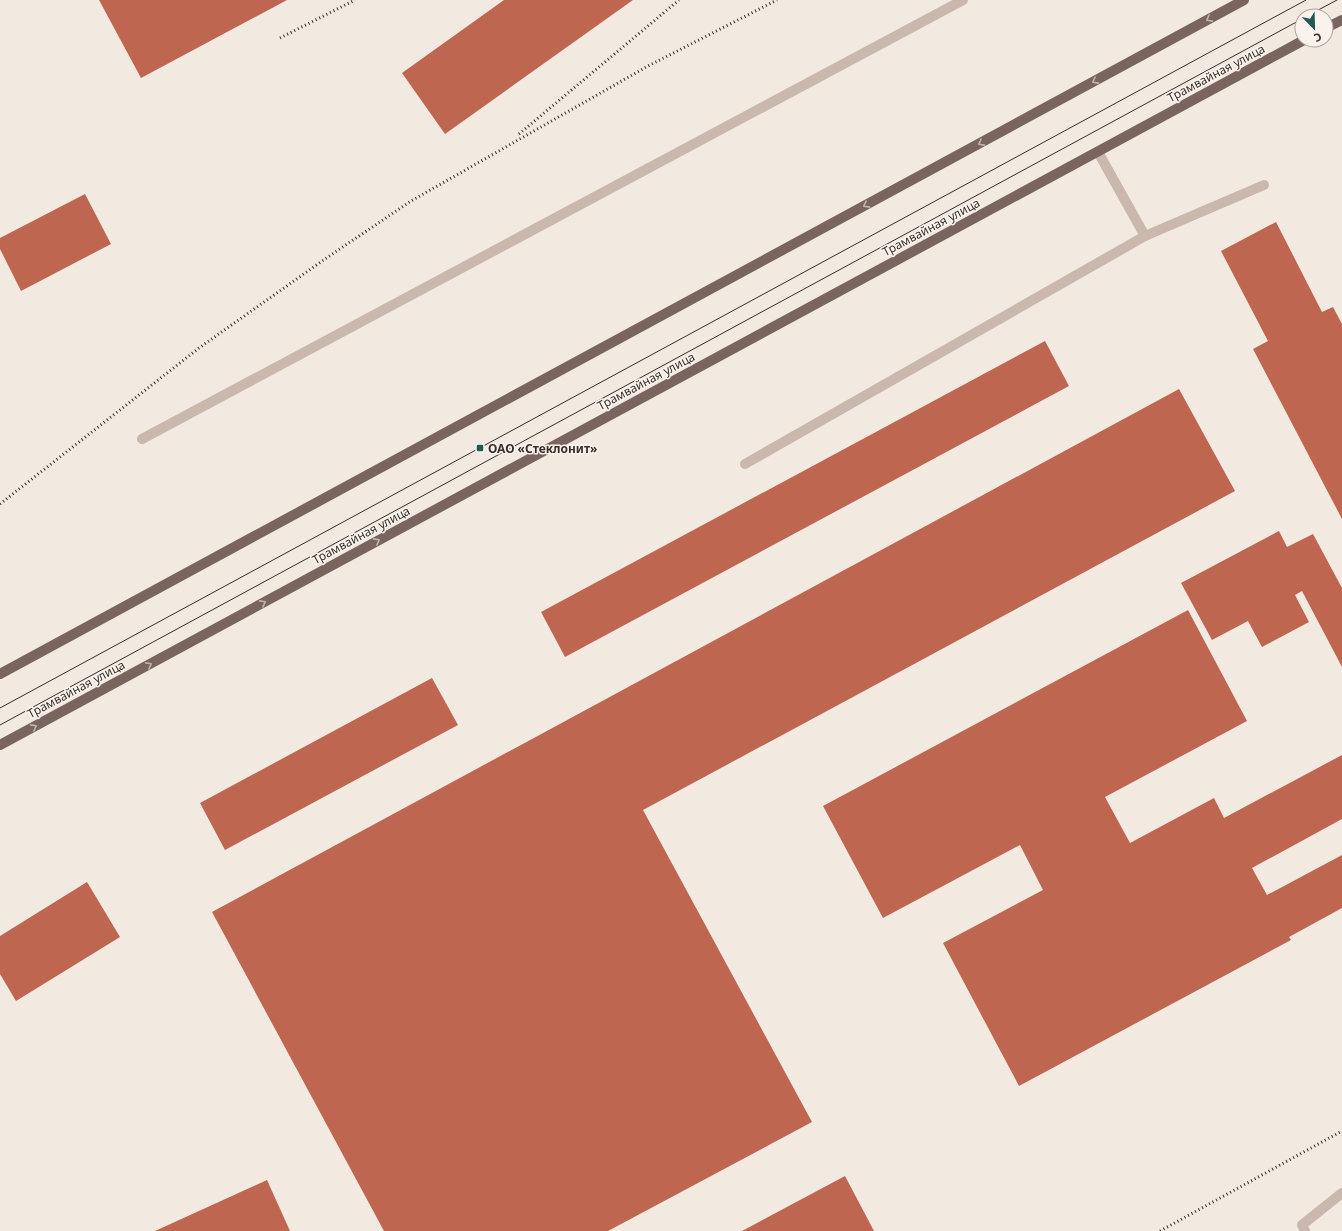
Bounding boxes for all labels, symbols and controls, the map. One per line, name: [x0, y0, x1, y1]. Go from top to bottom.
north arrow: [1294, 8, 1334, 48]
one-way arrow: [1206, 14, 1213, 21]
text: С: [1312, 29, 1324, 46]
street label: Трамвайная улица: [1164, 40, 1268, 106]
one-way arrow: [1092, 76, 1099, 83]
one-way arrow: [978, 138, 985, 145]
street label: Трамвайная улица: [879, 194, 983, 260]
one-way arrow: [863, 200, 871, 207]
street label: Трамвайная улица: [594, 348, 698, 414]
place label: ОАО «Стеклонит»: [488, 440, 597, 457]
marker: ОАО «Стеклонит»: [475, 443, 485, 453]
street label: Трамвайная улица: [309, 502, 413, 568]
one-way arrow: [373, 538, 381, 546]
one-way arrow: [259, 600, 266, 608]
street label: Трамвайная улица: [24, 656, 128, 722]
one-way arrow: [145, 662, 152, 669]
one-way arrow: [30, 724, 37, 731]

